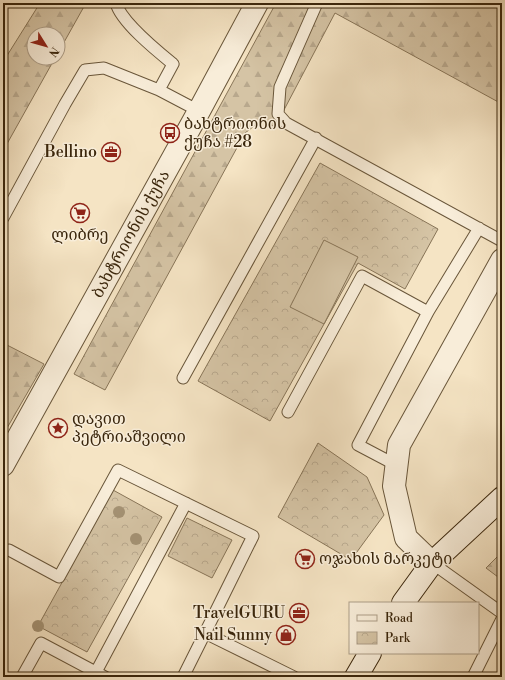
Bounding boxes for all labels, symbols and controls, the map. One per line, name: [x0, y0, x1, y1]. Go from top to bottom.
north arrow: [26, 26, 66, 66]
text: N: [45, 44, 61, 59]
place label: ბახტრიონის ქუჩა #28: [184, 114, 286, 152]
bus stop icon: ბახტრიონის ქუჩა #28: [159, 122, 181, 144]
office icon: Bellino: [100, 141, 122, 163]
place label: Bellino: [43, 142, 97, 162]
street label: ბახტრიონის ქუჩა: [88, 167, 174, 301]
supermarket icon: ლიბრე: [69, 202, 91, 224]
place label: ლიბრე: [51, 225, 109, 245]
place label: დავით პეტრიაშვილი: [72, 409, 186, 447]
place icon: დავით პეტრიაშვილი: [47, 417, 69, 439]
supermarket icon: ოჯახის მარკეტი: [294, 548, 316, 570]
place label: ოჯახის მარკეტი: [319, 549, 452, 569]
office icon: TravelGURU: [288, 602, 310, 624]
legend: [349, 602, 479, 654]
place label: TravelGURU: [193, 603, 285, 623]
text: Road: [385, 611, 413, 626]
shop icon: Nail Sunny: [275, 624, 297, 646]
place label: Nail Sunny: [194, 625, 272, 645]
text: Park: [385, 631, 411, 646]

